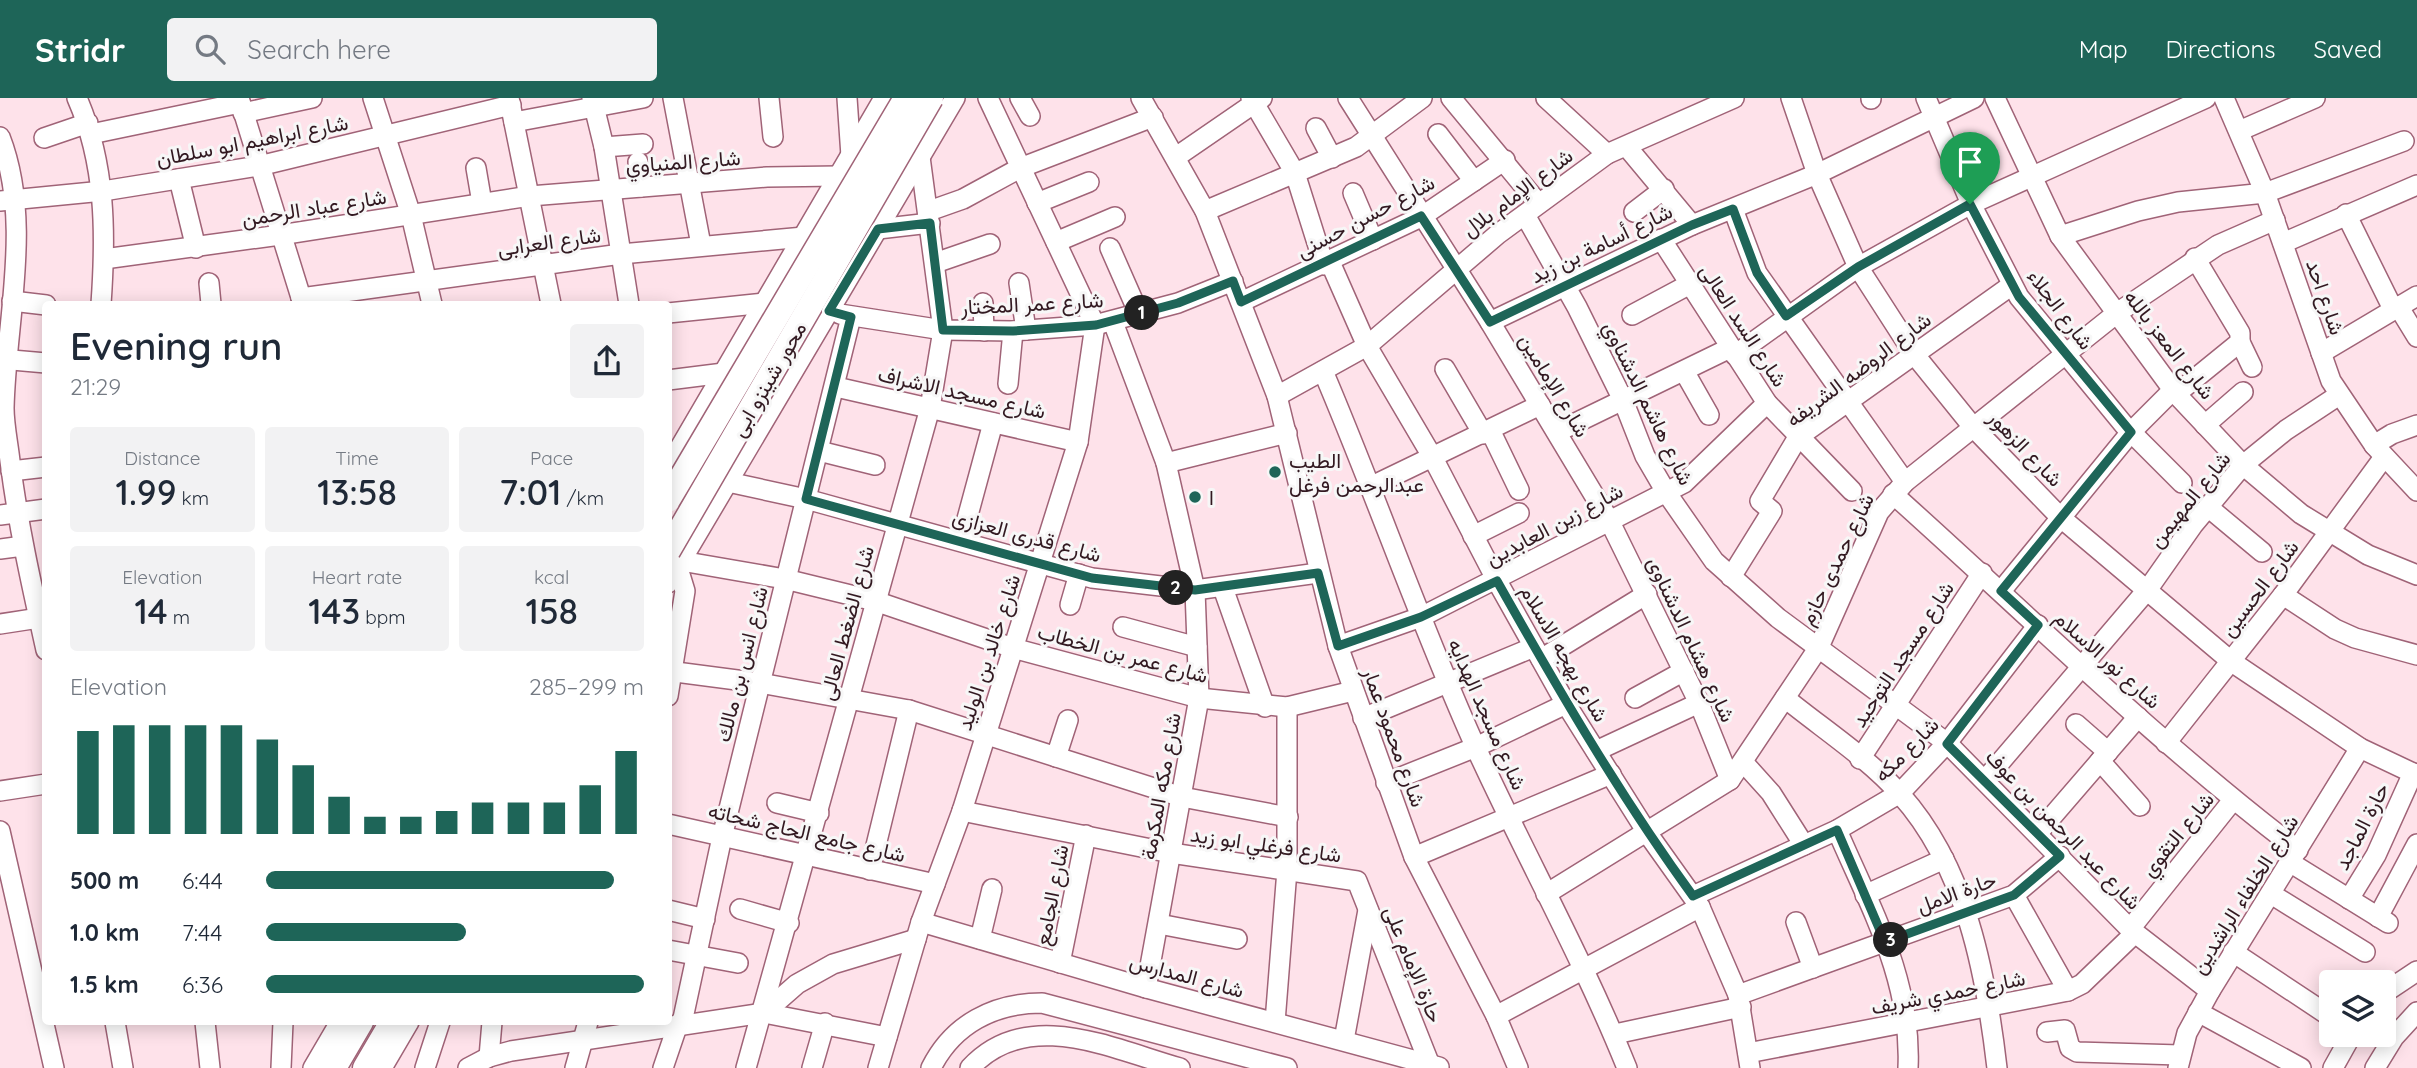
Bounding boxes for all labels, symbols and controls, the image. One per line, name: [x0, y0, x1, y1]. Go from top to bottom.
search box: [167, 18, 657, 81]
text: Stridr: [35, 29, 125, 70]
icon: search: [191, 30, 229, 68]
text: Search here: [247, 33, 391, 66]
text: Map: [2079, 34, 2128, 64]
text: Directions: [2166, 34, 2276, 64]
text: Saved: [2314, 34, 2382, 64]
street label: شارع ابراهيم ابو سلطان: [154, 109, 351, 173]
pin: [1940, 132, 2000, 204]
street label: شارع الإمام بلال: [1456, 142, 1579, 244]
icon: arrive: [1951, 143, 1989, 181]
street label: شارع المنياوي: [625, 144, 742, 183]
street label: شارع حسن حسنى: [1291, 169, 1440, 265]
street label: شارع عباد الرحمن: [240, 183, 389, 233]
street label: شارع أسامة بن زيد: [1526, 197, 1677, 290]
street label: شارع العرابى: [496, 221, 603, 263]
street label: شارع احد: [2299, 256, 2351, 339]
street label: شارع السد العالى: [1693, 259, 1793, 393]
street label: شارع الجلاء: [2021, 263, 2100, 356]
street label: شارع المعز بالله: [2118, 284, 2221, 405]
street label: شارع عمر المختار: [959, 286, 1104, 322]
pin: 1: [1124, 296, 1160, 330]
text: 1: [1138, 300, 1145, 324]
street label: شارع الروضه الشريفه: [1780, 306, 1937, 434]
street label: محور شينزو ابى: [725, 317, 812, 442]
street label: شارع هاشم الدشناوي: [1594, 317, 1700, 491]
text: Evening run: [70, 322, 283, 370]
button: share: [570, 324, 644, 398]
street label: شارع الإمامين: [1512, 329, 1596, 443]
street label: شارع مسجد الاشراف: [875, 360, 1048, 426]
text: 21:29: [70, 372, 121, 401]
street label: شارع الزهور: [1981, 404, 2069, 493]
text: Distance: [124, 446, 200, 470]
text: Time: [335, 446, 379, 470]
text: Pace: [530, 446, 573, 470]
street label: شارع المهيمن: [2142, 446, 2237, 554]
place label: الطيب عبدالرحمن فرغل: [1289, 447, 1424, 498]
marker: الطيب عبدالرحمن فرغل: [1267, 464, 1283, 480]
text: 1.99: [116, 470, 176, 514]
text: 13:58: [317, 470, 397, 514]
text: 7:01: [499, 470, 561, 514]
street label: شارع زين العابدين: [1481, 477, 1628, 573]
place label: ا: [1209, 484, 1214, 510]
text: km: [176, 486, 209, 510]
text: /km: [561, 486, 604, 510]
marker: ا: [1187, 489, 1203, 505]
street label: شارع حمدى حازم: [1793, 489, 1881, 630]
street label: شارع قدرى العزازى: [949, 503, 1104, 569]
street label: شارع الحسين: [2214, 534, 2305, 643]
street label: شارع الضغط العالى: [813, 543, 881, 704]
street label: شارع هشام الدشناوى: [1641, 552, 1742, 727]
text: Elevation: [122, 565, 202, 589]
text: Heart rate: [312, 565, 402, 589]
text: kcal: [534, 565, 569, 589]
pin: 2: [1158, 570, 1194, 606]
street label: شارع خالد بن الوليد: [951, 571, 1027, 734]
text: 2: [1170, 575, 1181, 599]
street label: شارع مسجد التوحيد: [1845, 576, 1961, 733]
street label: شارع بهجه الاسلام: [1513, 580, 1615, 727]
street label: شارع انس بن مالك: [709, 583, 775, 745]
text: 14: [135, 589, 168, 633]
text: 143: [308, 589, 360, 633]
text: 158: [526, 589, 578, 633]
street label: شارع نور الاسلام: [2048, 604, 2167, 715]
text: m: [168, 605, 190, 629]
text: bpm: [360, 605, 406, 629]
street label: شارع عمر بن الخطاب: [1035, 618, 1211, 690]
street label: شارع مسجد الهدايه: [1441, 634, 1533, 795]
street label: شارع محمود عمار: [1356, 663, 1432, 811]
text: Elevation: [70, 672, 167, 701]
text: 285–299 m: [529, 672, 644, 701]
street label: شارع مكه المكرمة: [1134, 710, 1188, 862]
street label: شارع مكه: [1868, 711, 1945, 788]
street label: شارع عبد الرحمن بن عوف: [1979, 743, 2147, 916]
street label: حارة الماجد: [2328, 778, 2395, 874]
street label: شارع التقوي: [2135, 786, 2223, 885]
street label: شارع جامع الحاج شحاته: [705, 797, 908, 869]
street label: شارع الخلفاء الراشدين: [2185, 810, 2305, 979]
street label: شارع فرغلي ابو زيد: [1188, 821, 1343, 872]
street label: شارع الجامع: [1028, 842, 1076, 948]
text: 500 m: [70, 866, 139, 895]
text: 6:44: [182, 866, 223, 895]
street label: حارة الامل: [1913, 866, 2000, 919]
street label: حارة الإمام على: [1377, 902, 1449, 1027]
text: 1.0 km: [70, 918, 140, 947]
text: 7:44: [182, 918, 222, 947]
pin: 3: [1874, 922, 1909, 958]
text: 3: [1885, 927, 1896, 951]
street label: شارع المدارس: [1126, 947, 1247, 1005]
street label: شارع حمدي شريف: [1869, 964, 2028, 1025]
text: 1.5 km: [70, 970, 139, 999]
text: 6:36: [182, 970, 223, 999]
map controls: [2319, 970, 2396, 1047]
button: layers: [2319, 970, 2396, 1047]

